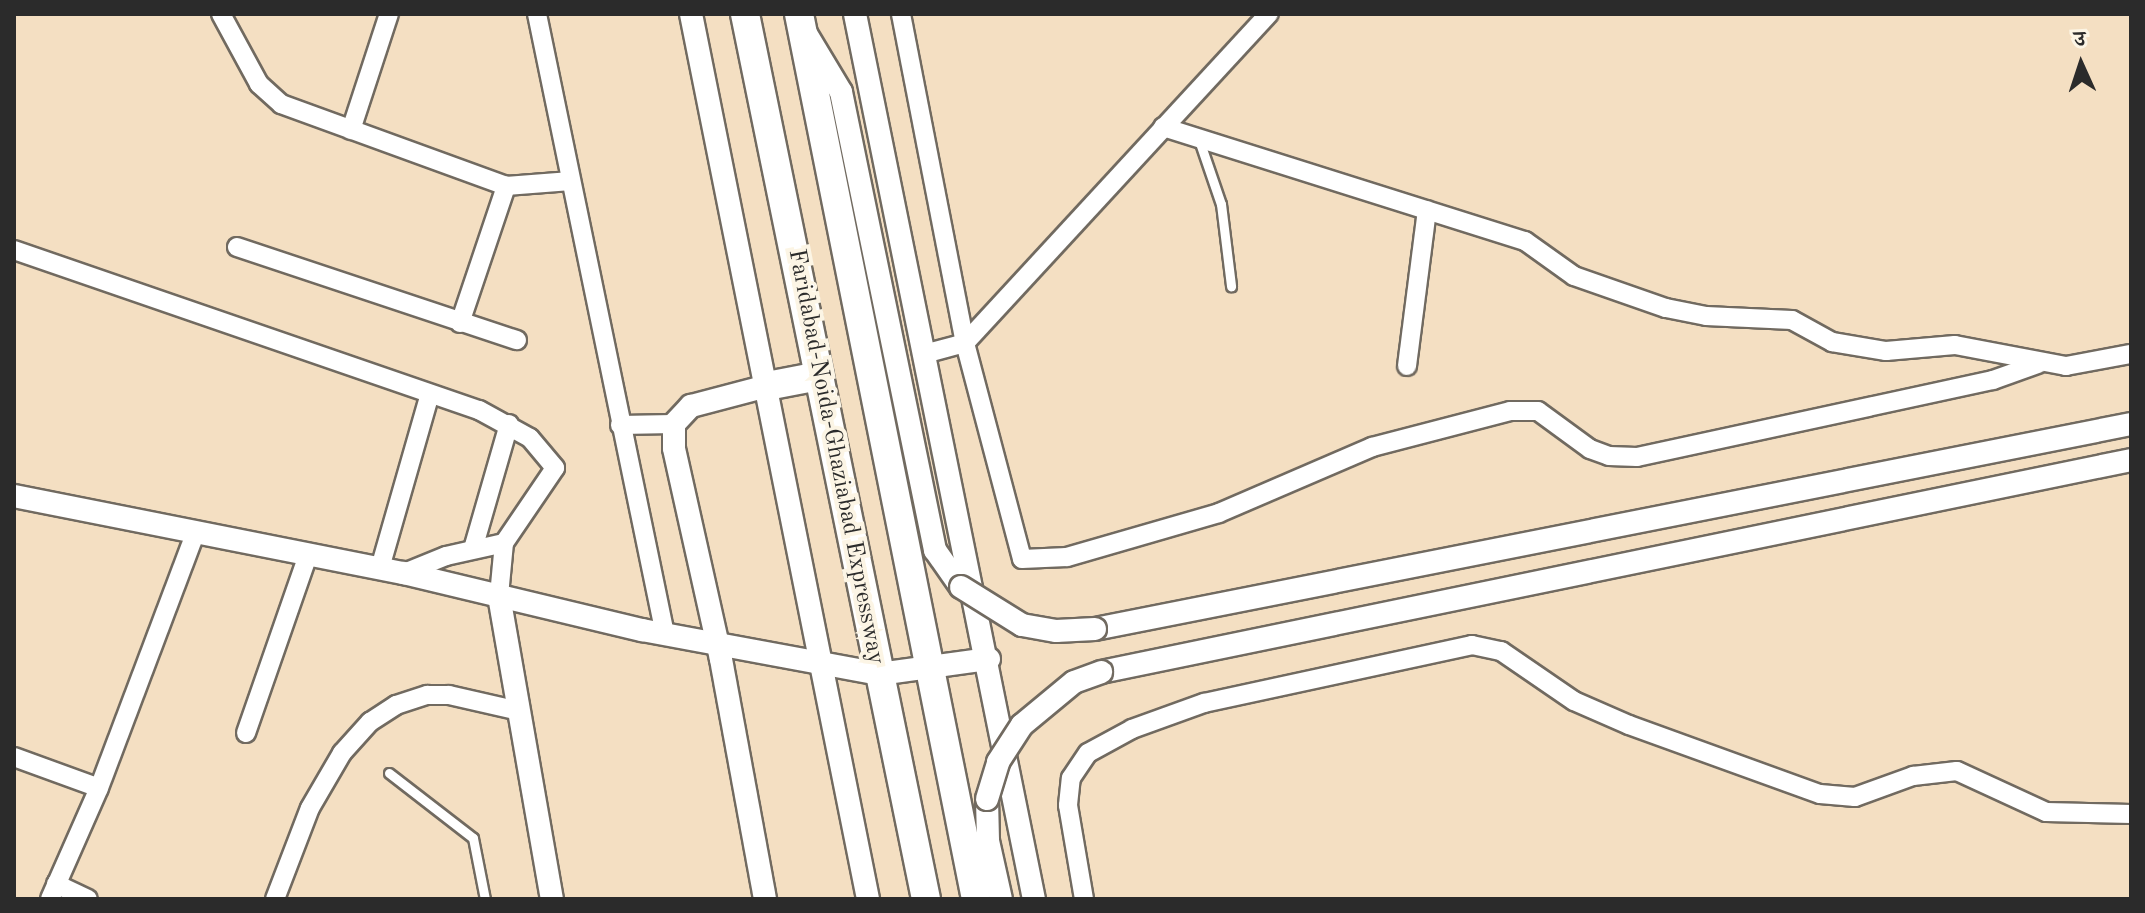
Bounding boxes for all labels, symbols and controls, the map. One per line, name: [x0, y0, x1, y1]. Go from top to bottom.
north arrow: [2041, 24, 2121, 104]
text: उ: [2074, 29, 2086, 51]
street label: Faridabad-Noida-Ghaziabad Expressway: [781, 247, 889, 667]

